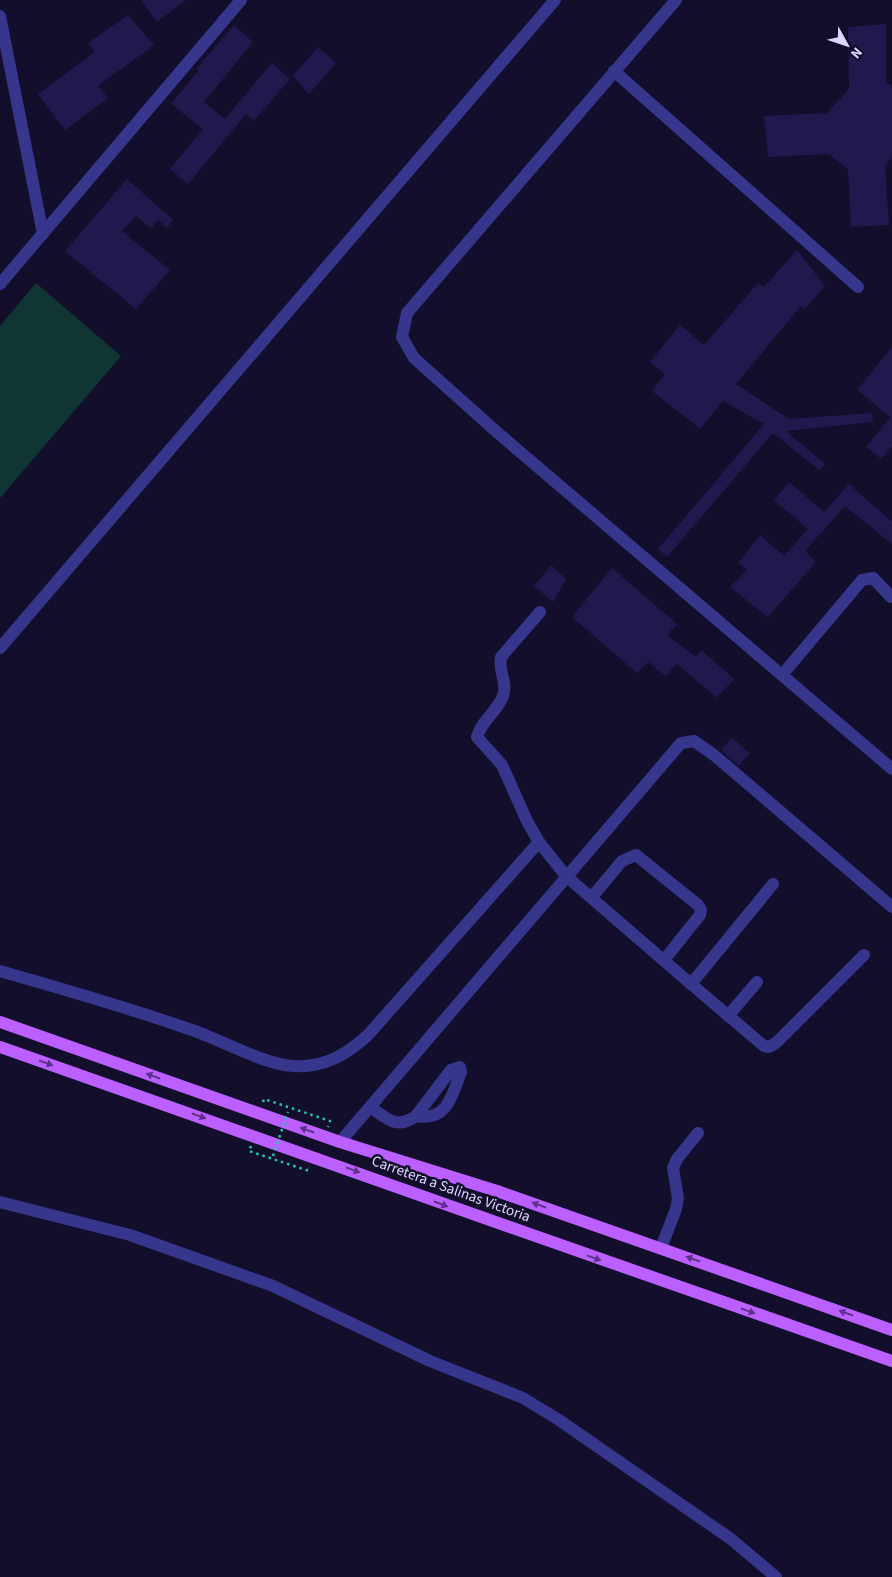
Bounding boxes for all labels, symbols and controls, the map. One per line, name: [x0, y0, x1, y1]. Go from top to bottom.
north arrow: [822, 20, 872, 70]
text: N: [846, 43, 867, 63]
one-way arrow: [39, 1059, 54, 1067]
one-way arrow: [146, 1072, 161, 1079]
one-way arrow: [192, 1113, 207, 1120]
one-way arrow: [299, 1126, 314, 1133]
street label: Carretera a Salinas Victoria: [369, 1150, 533, 1228]
one-way arrow: [345, 1167, 360, 1174]
one-way arrow: [434, 1200, 449, 1208]
one-way arrow: [532, 1201, 547, 1209]
one-way arrow: [587, 1255, 602, 1262]
one-way arrow: [685, 1255, 700, 1263]
one-way arrow: [741, 1307, 756, 1315]
one-way arrow: [838, 1309, 853, 1317]

